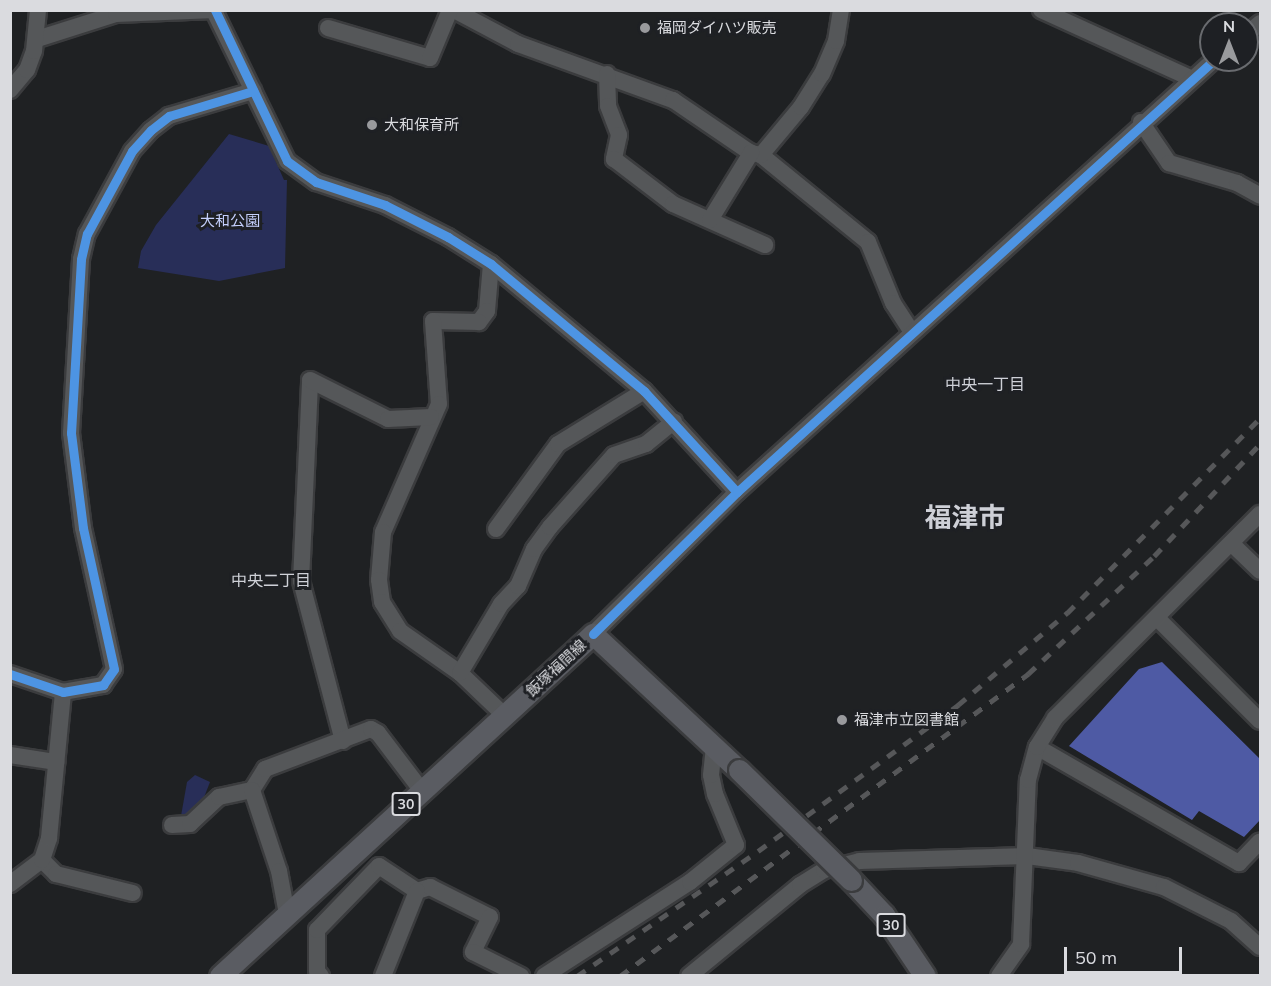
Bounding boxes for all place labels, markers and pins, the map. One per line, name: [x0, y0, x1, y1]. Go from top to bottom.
place label: 福岡ダイハツ販売: [657, 19, 777, 37]
marker: 福岡ダイハツ販売: [638, 21, 652, 35]
place label: 大和保育所: [384, 116, 459, 134]
marker: 大和保育所: [365, 118, 379, 132]
place label: 福津市立図書館: [854, 711, 959, 729]
marker: 福津市立図書館: [835, 713, 849, 727]

